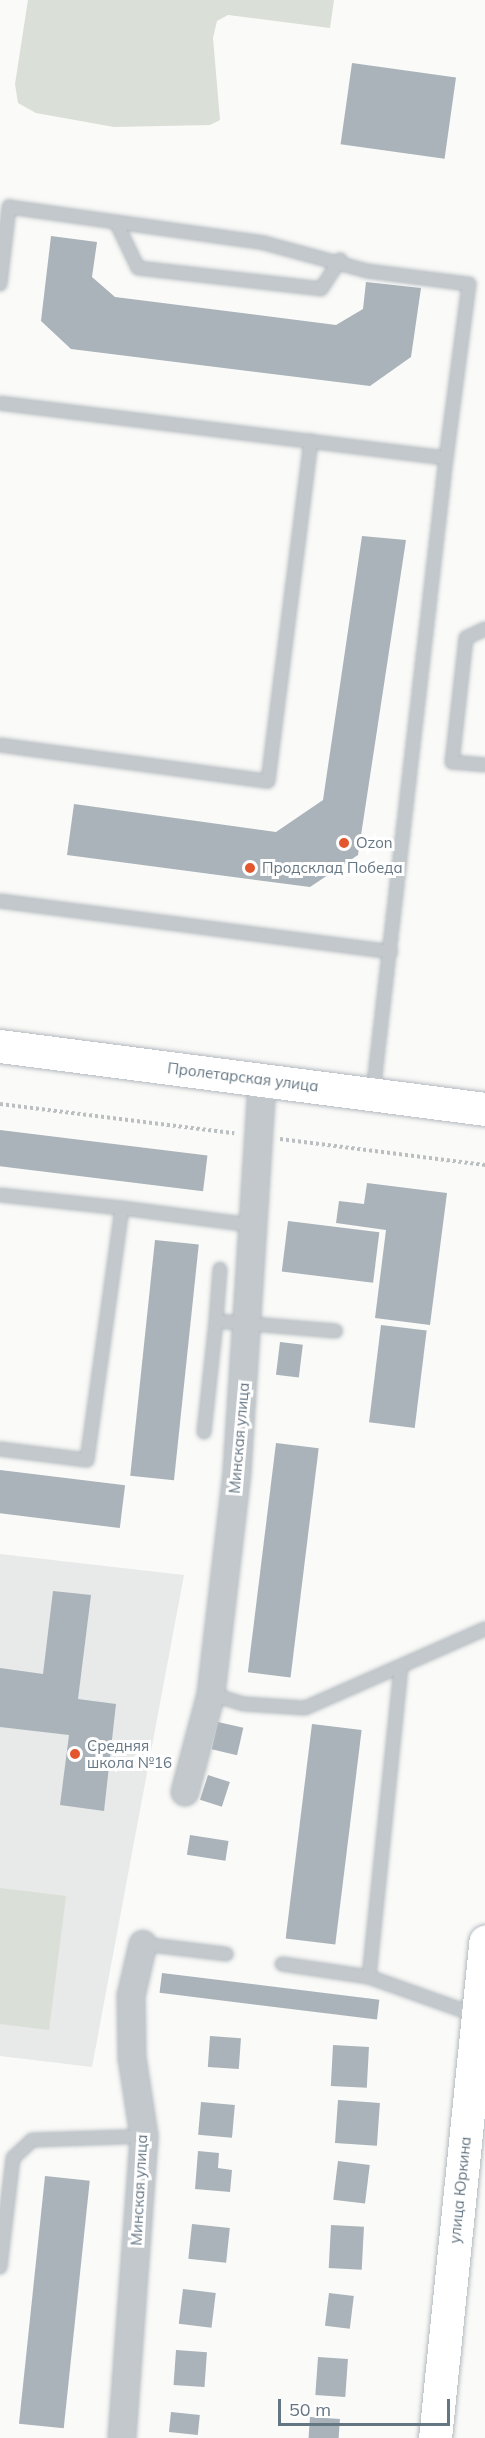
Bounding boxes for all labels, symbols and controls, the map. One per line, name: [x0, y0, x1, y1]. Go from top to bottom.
place label: Ozon: [356, 834, 393, 852]
marker: Ozon: [337, 836, 351, 850]
place label: Продсклад Победа: [262, 859, 403, 877]
marker: Продсклад Победа: [243, 861, 257, 875]
street label: Пролетарская улица: [166, 1059, 320, 1095]
street label: Минская улица: [225, 1382, 253, 1494]
place label: Средняя школа №16: [87, 1736, 172, 1771]
marker: Средняя школа №16: [68, 1747, 82, 1761]
street label: Минская улица: [127, 2134, 151, 2246]
street label: улица Юркина: [445, 2136, 475, 2244]
scale bar: [281, 2387, 454, 2425]
text: 50 m: [289, 2398, 331, 2421]

